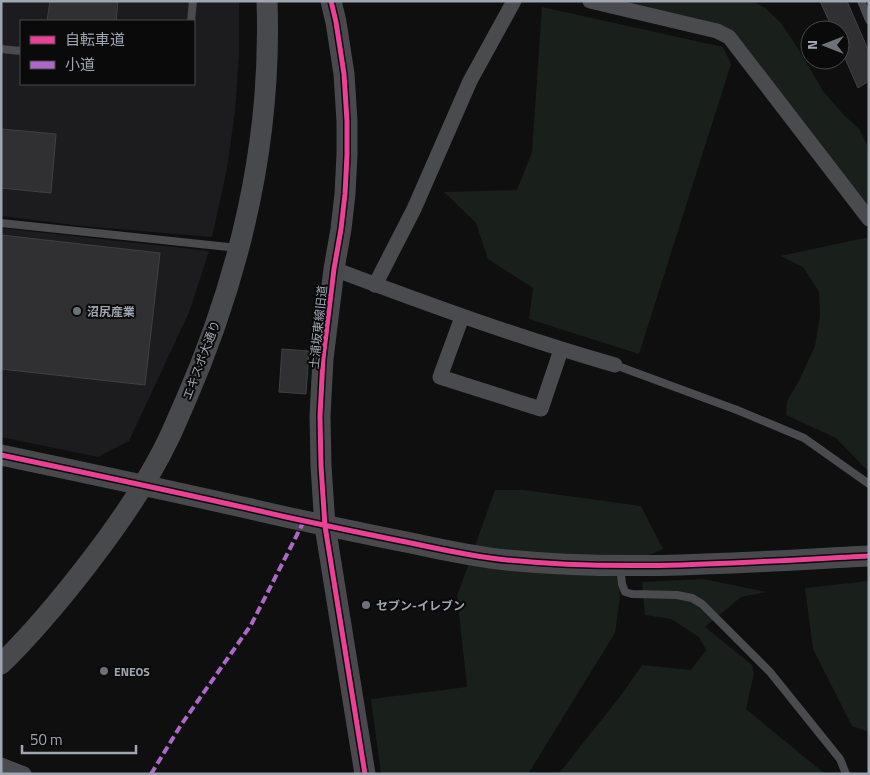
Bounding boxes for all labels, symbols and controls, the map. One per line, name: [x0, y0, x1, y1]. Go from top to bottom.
legend: [20, 20, 195, 85]
north arrow: [800, 20, 850, 70]
text: 自転車道: [65, 28, 125, 51]
text: N: [801, 40, 822, 50]
text: 小道: [65, 53, 95, 76]
street label: 土浦坂東線旧道: [304, 284, 332, 370]
place label: 沼尻産業: [87, 302, 135, 321]
marker: 沼尻産業: [71, 305, 83, 317]
street label: エキスポ大通り: [177, 318, 225, 402]
place label: セブン-イレブン: [376, 596, 465, 615]
marker: セブン-イレブン: [360, 599, 372, 611]
place label: ENEOS: [114, 662, 150, 681]
marker: ENEOS: [98, 665, 110, 677]
scale bar: [22, 722, 136, 754]
text: 50 m: [30, 728, 63, 751]

